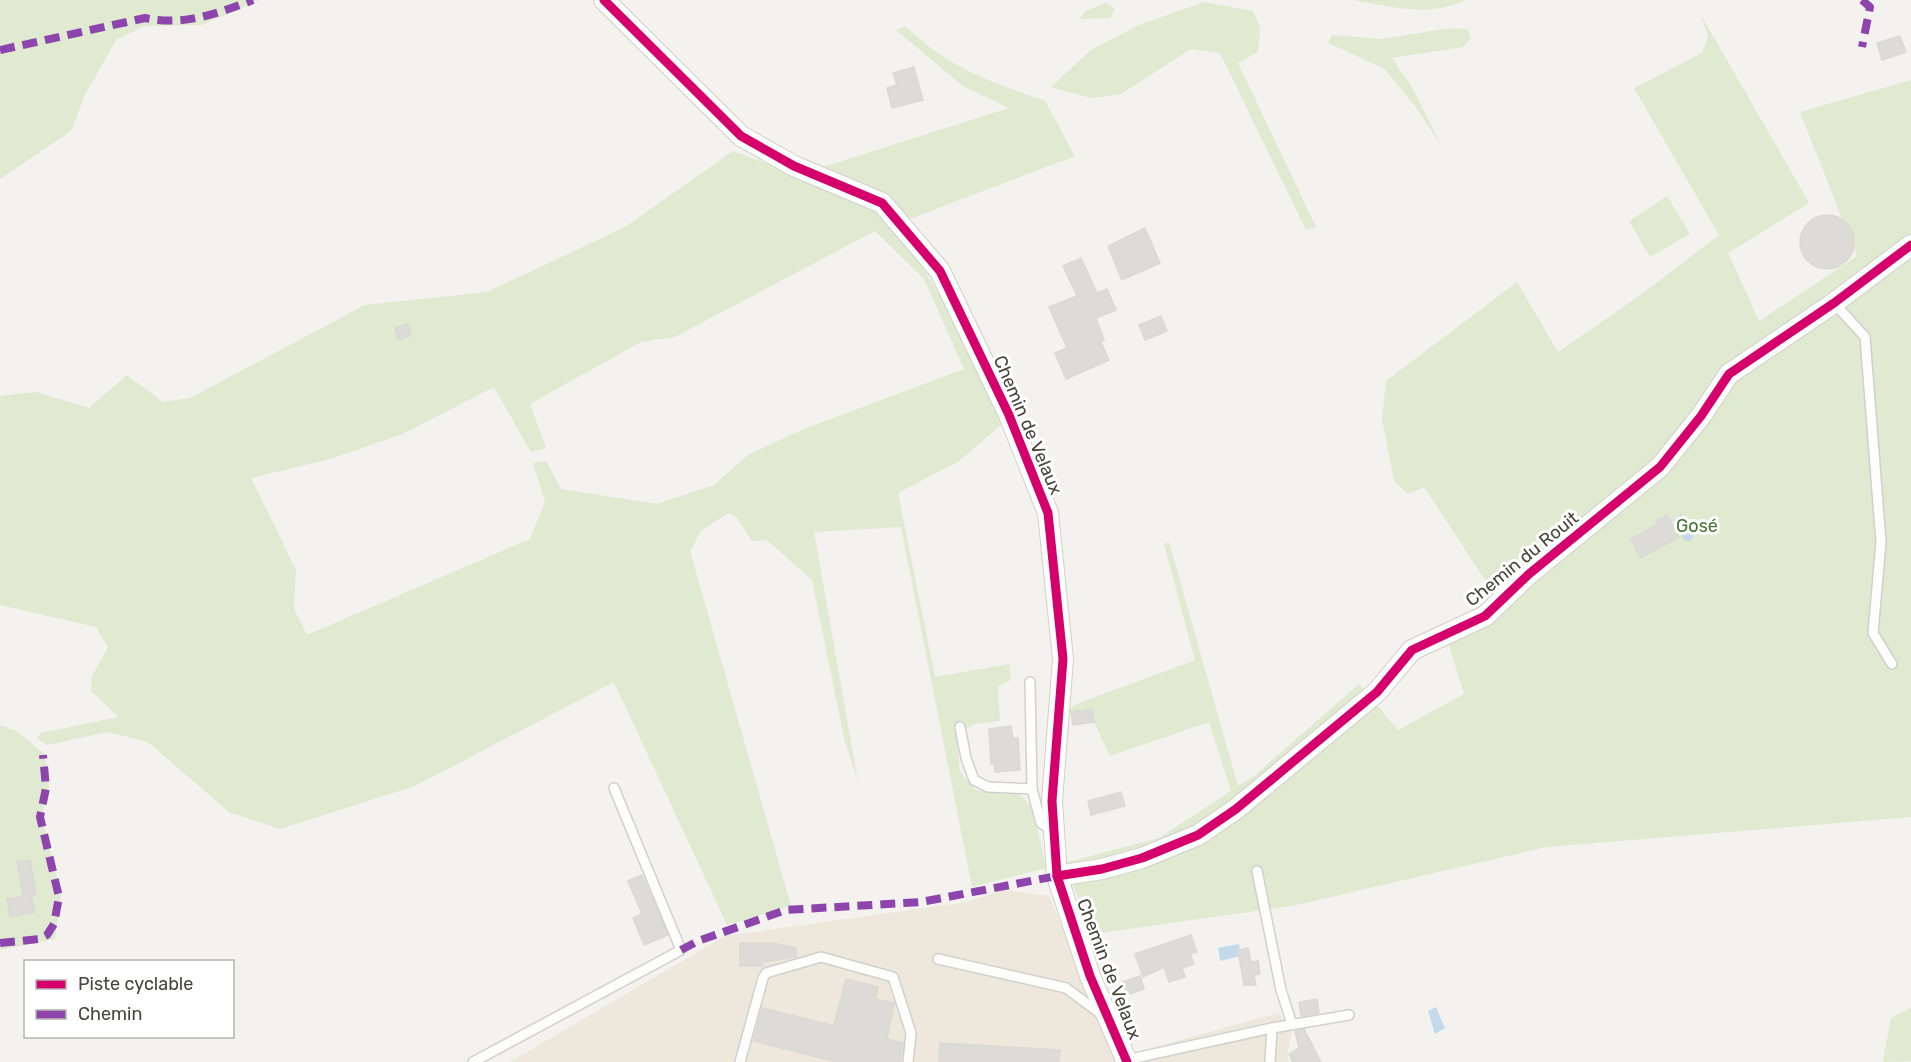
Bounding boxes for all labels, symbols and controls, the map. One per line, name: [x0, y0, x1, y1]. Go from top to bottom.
street label: Chemin de Velaux: [989, 352, 1067, 498]
street label: Chemin du Rouit: [1461, 507, 1583, 611]
park label: Gosé: [1676, 515, 1718, 537]
street label: Chemin de Velaux: [1072, 895, 1146, 1043]
legend: [24, 960, 234, 1038]
text: Piste cyclable: [78, 973, 193, 995]
text: Chemin: [78, 1003, 142, 1025]

